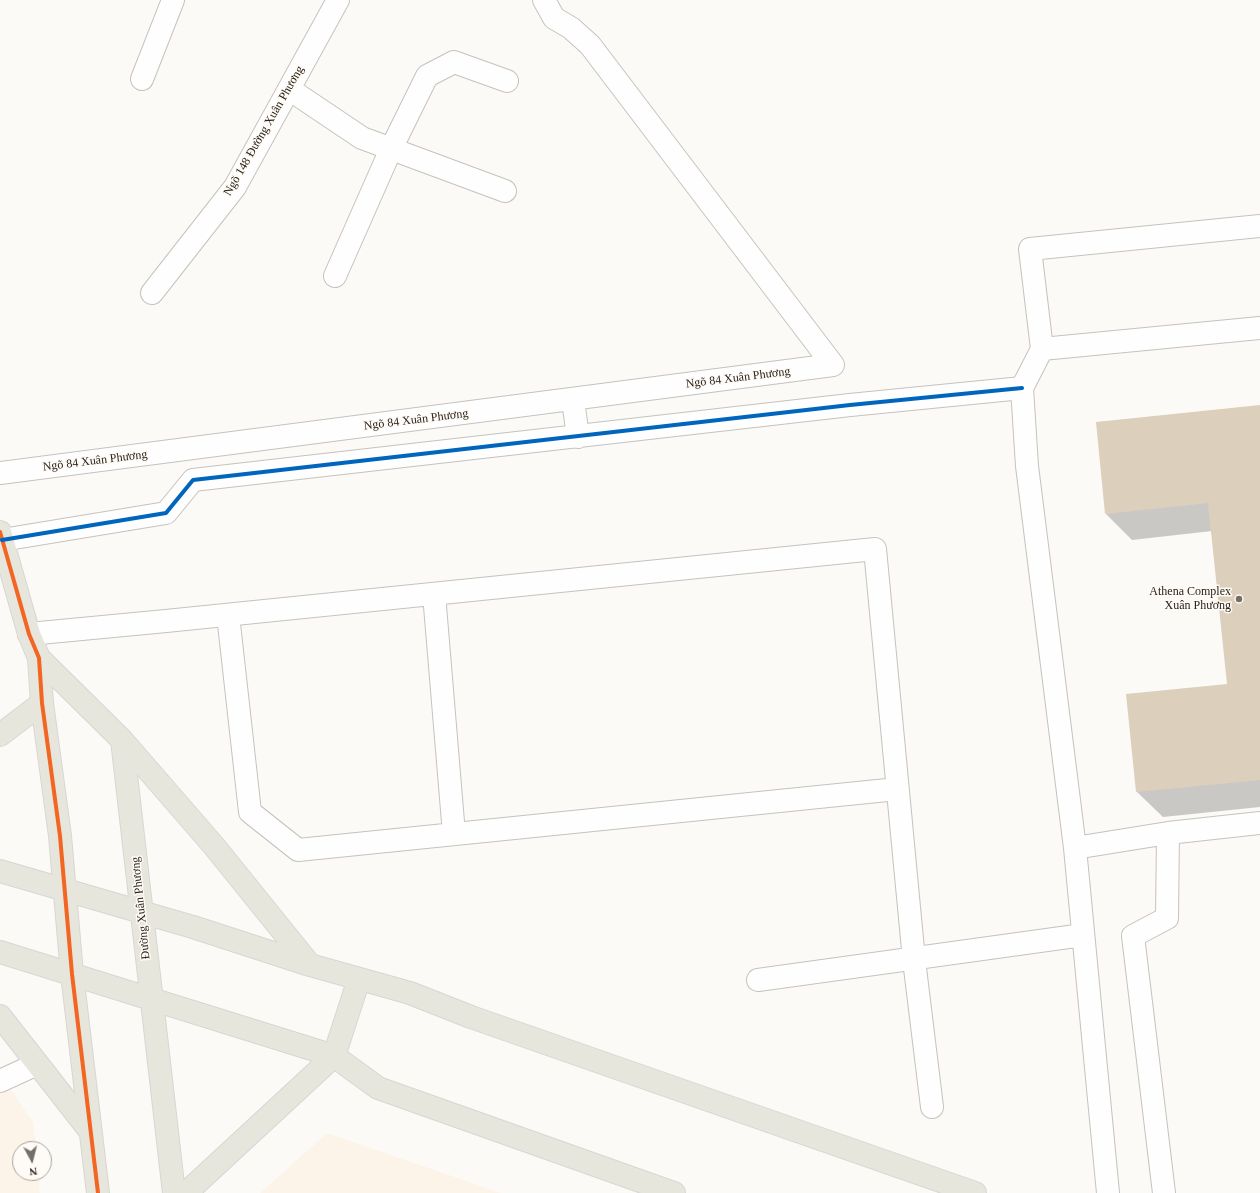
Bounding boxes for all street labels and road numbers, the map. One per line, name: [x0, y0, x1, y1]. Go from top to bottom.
street label: Ngõ 148 Đường Xuân Phương: [221, 63, 307, 199]
street label: Ngõ 84 Xuân Phương: [685, 364, 791, 392]
street label: Ngõ 84 Xuân Phương: [363, 406, 469, 434]
street label: Ngõ 84 Xuân Phương: [42, 447, 148, 475]
street label: Đường Xuân Phương: [128, 856, 154, 960]

